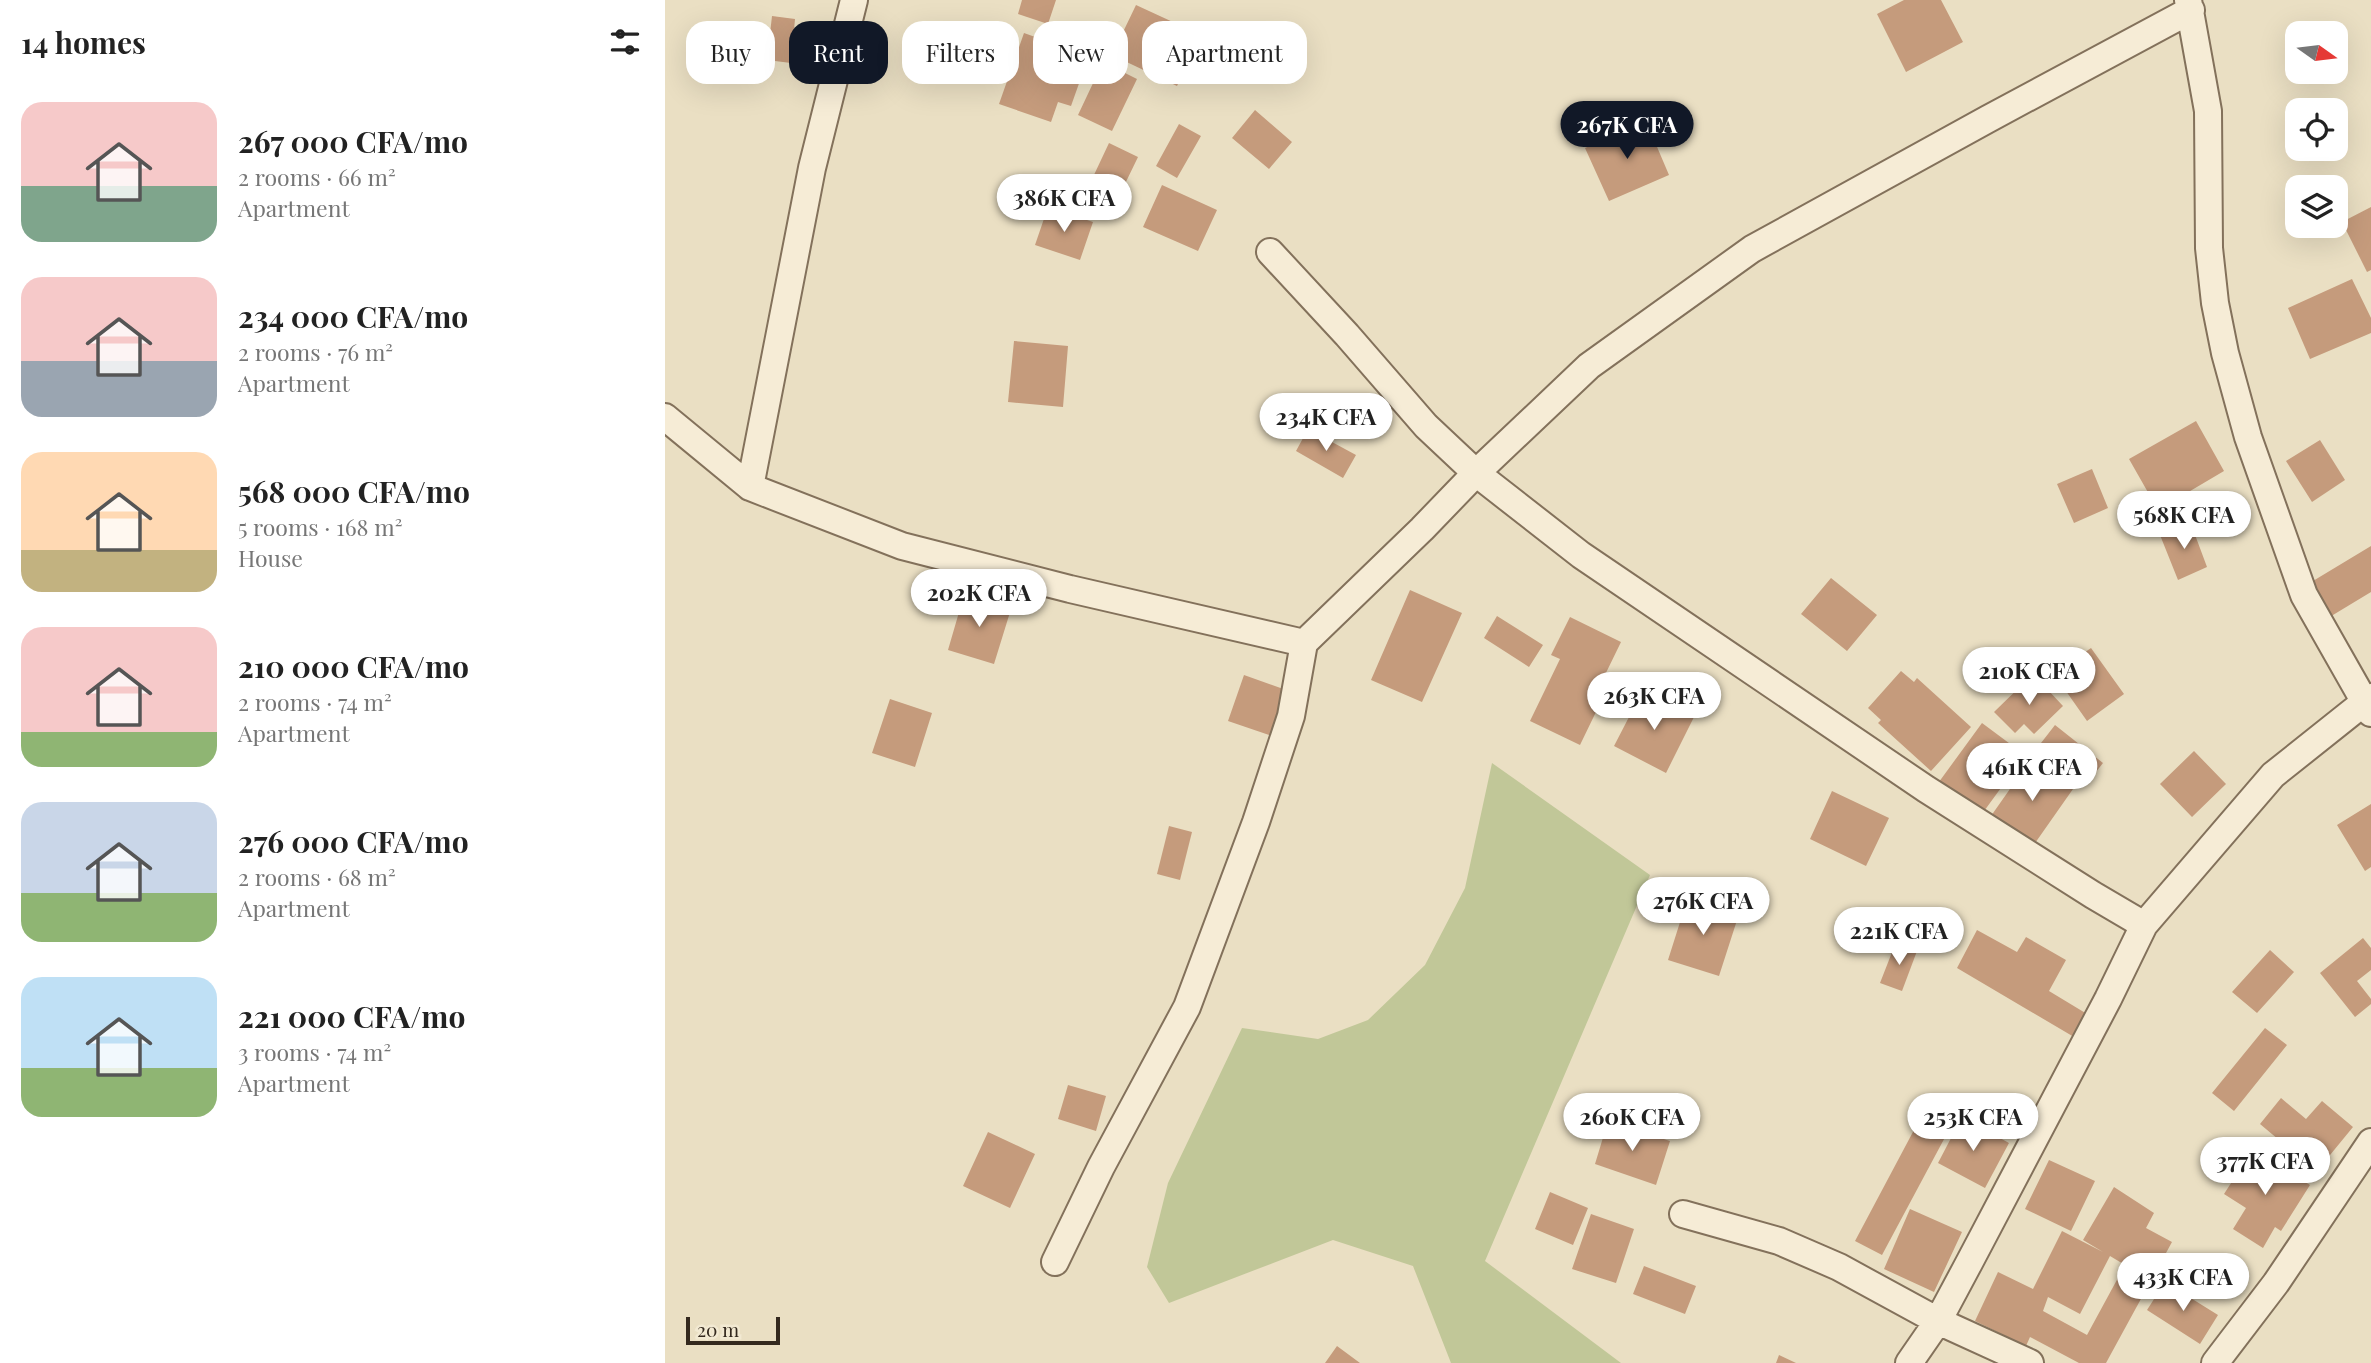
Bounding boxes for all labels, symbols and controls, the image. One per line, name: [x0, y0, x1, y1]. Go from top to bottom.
chip: Buy: [686, 21, 775, 84]
chip: Rent: [789, 21, 888, 84]
chip: Filters: [902, 21, 1019, 84]
chip: New: [1033, 21, 1128, 84]
chip: Apartment: [1142, 21, 1307, 84]
north arrow: [2285, 21, 2349, 84]
map controls: [2285, 21, 2348, 238]
text: 14 homes: [21, 22, 146, 62]
icon: filters: [606, 23, 644, 61]
button: locate: [2285, 98, 2348, 161]
pin: 267K CFA: [1555, 102, 1699, 161]
text: 267K CFA: [1577, 108, 1677, 139]
text: 267 000 CFA/mo: [238, 121, 468, 161]
icon: home: [77, 130, 161, 214]
text: 2 rooms · 66 m²: [238, 161, 396, 192]
pin: 386K CFA: [992, 174, 1136, 234]
button: layers: [2285, 175, 2348, 238]
text: 386K CFA: [1013, 181, 1115, 212]
text: Apartment: [238, 192, 350, 223]
text: 234 000 CFA/mo: [238, 296, 468, 336]
icon: home: [77, 305, 161, 389]
text: 2 rooms · 76 m²: [238, 336, 393, 367]
text: Apartment: [238, 367, 350, 398]
pin: 234K CFA: [1254, 393, 1398, 453]
text: 234K CFA: [1276, 400, 1376, 431]
text: 568 000 CFA/mo: [238, 471, 470, 511]
icon: home: [77, 480, 161, 564]
pin: 568K CFA: [2112, 491, 2256, 551]
text: 568K CFA: [2133, 498, 2235, 529]
text: 5 rooms · 168 m²: [238, 511, 402, 542]
text: House: [238, 542, 303, 573]
pin: 202K CFA: [907, 570, 1051, 629]
text: 202K CFA: [927, 576, 1031, 607]
text: 210 000 CFA/mo: [238, 646, 469, 686]
pin: 210K CFA: [1957, 648, 2101, 707]
text: 210K CFA: [1978, 654, 2080, 685]
icon: home: [77, 655, 161, 739]
pin: 263K CFA: [1582, 672, 1726, 732]
text: 263K CFA: [1603, 679, 1705, 710]
text: 2 rooms · 74 m²: [238, 686, 392, 717]
text: Apartment: [238, 717, 350, 748]
pin: 461K CFA: [1960, 744, 2104, 803]
text: 461K CFA: [1982, 750, 2082, 781]
text: 276 000 CFA/mo: [238, 821, 469, 861]
icon: home: [77, 830, 161, 914]
text: 2 rooms · 68 m²: [238, 861, 396, 892]
pin: 276K CFA: [1631, 878, 1775, 937]
text: 276K CFA: [1653, 884, 1753, 915]
text: Apartment: [238, 892, 350, 923]
pin: 221K CFA: [1827, 908, 1971, 967]
text: 221K CFA: [1850, 914, 1948, 945]
text: 221 000 CFA/mo: [238, 996, 465, 1036]
icon: home: [77, 1005, 161, 1089]
text: 3 rooms · 74 m²: [238, 1036, 391, 1067]
text: Apartment: [238, 1067, 350, 1098]
pin: 260K CFA: [1560, 1094, 1704, 1153]
pin: 253K CFA: [1901, 1094, 2045, 1153]
text: 260K CFA: [1579, 1100, 1685, 1131]
text: 253K CFA: [1923, 1100, 2023, 1131]
pin: 377K CFA: [2193, 1138, 2337, 1197]
text: 377K CFA: [2216, 1144, 2314, 1175]
pin: 433K CFA: [2111, 1254, 2255, 1313]
text: 433K CFA: [2133, 1260, 2233, 1291]
scale bar: [686, 1314, 781, 1346]
text: 20 m: [697, 1316, 739, 1342]

